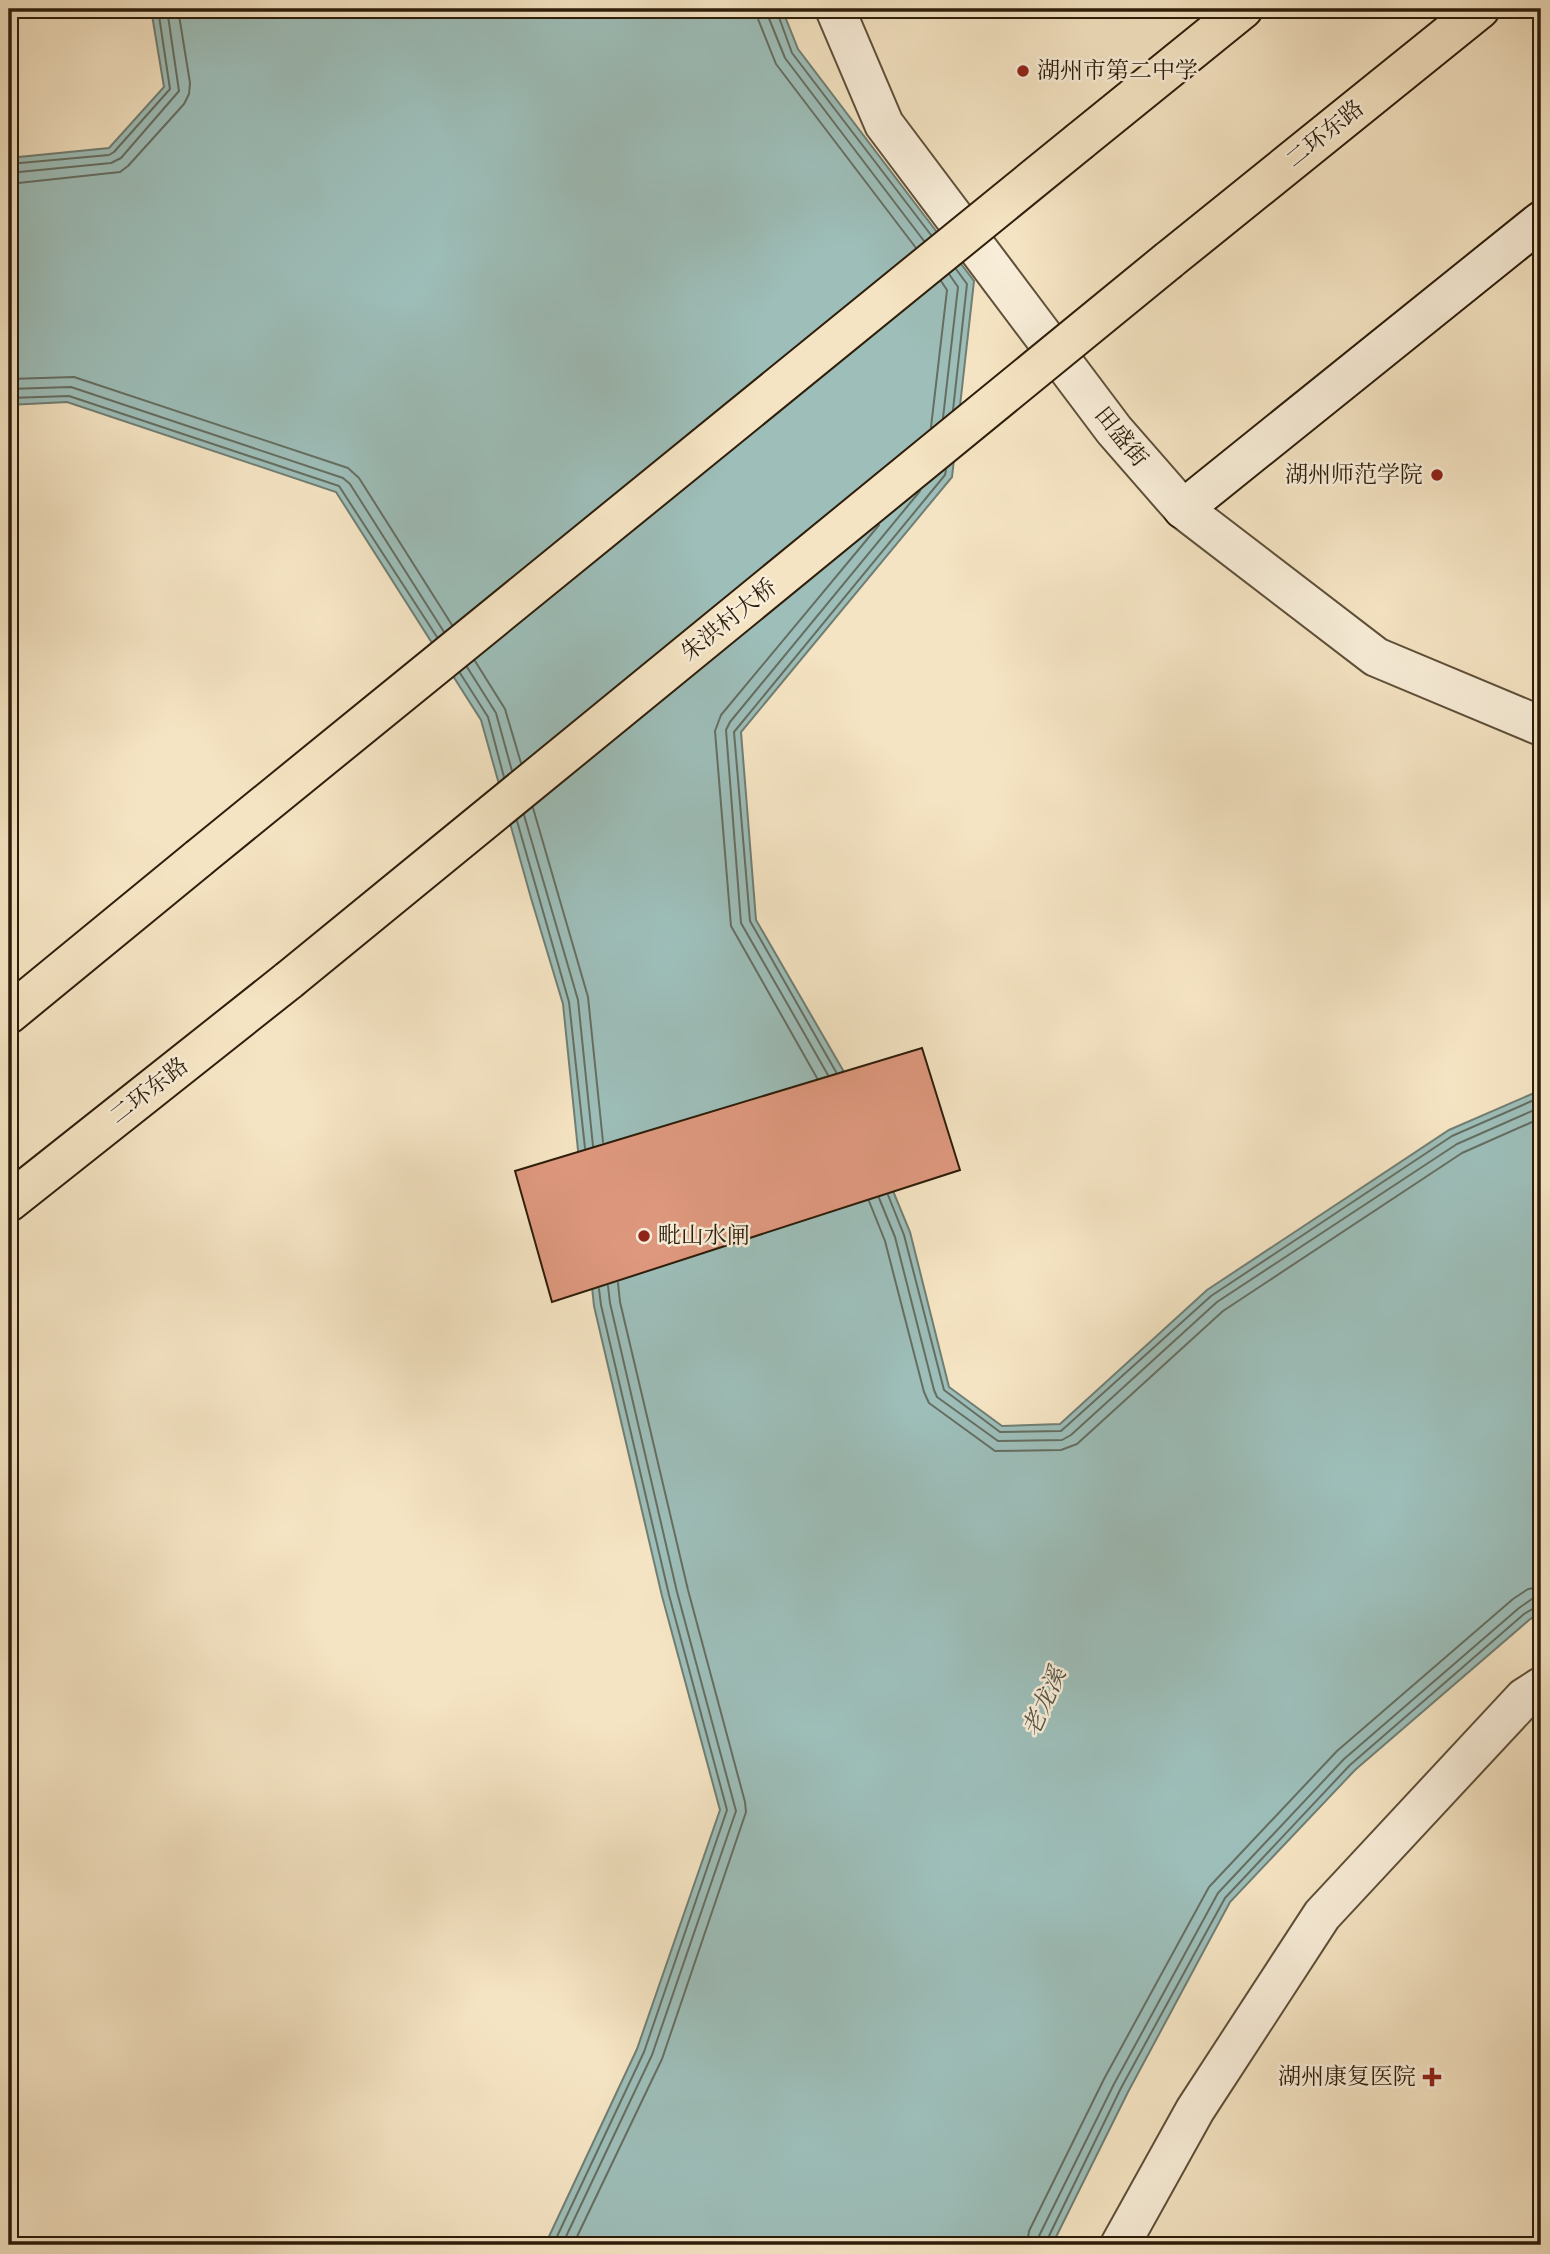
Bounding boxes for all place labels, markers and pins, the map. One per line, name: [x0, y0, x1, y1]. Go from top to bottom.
place label: 湖州市第二中学: [1037, 57, 1198, 85]
marker: 湖州市第二中学: [1015, 63, 1031, 79]
place label: 湖州师范学院: [1285, 461, 1423, 489]
marker: 湖州师范学院: [1429, 467, 1445, 483]
place label: 毗山水闸: [658, 1222, 750, 1250]
marker: 毗山水闸: [636, 1228, 652, 1244]
place label: 湖州康复医院: [1278, 2063, 1416, 2091]
marker: 湖州康复医院: [1422, 2067, 1442, 2087]

